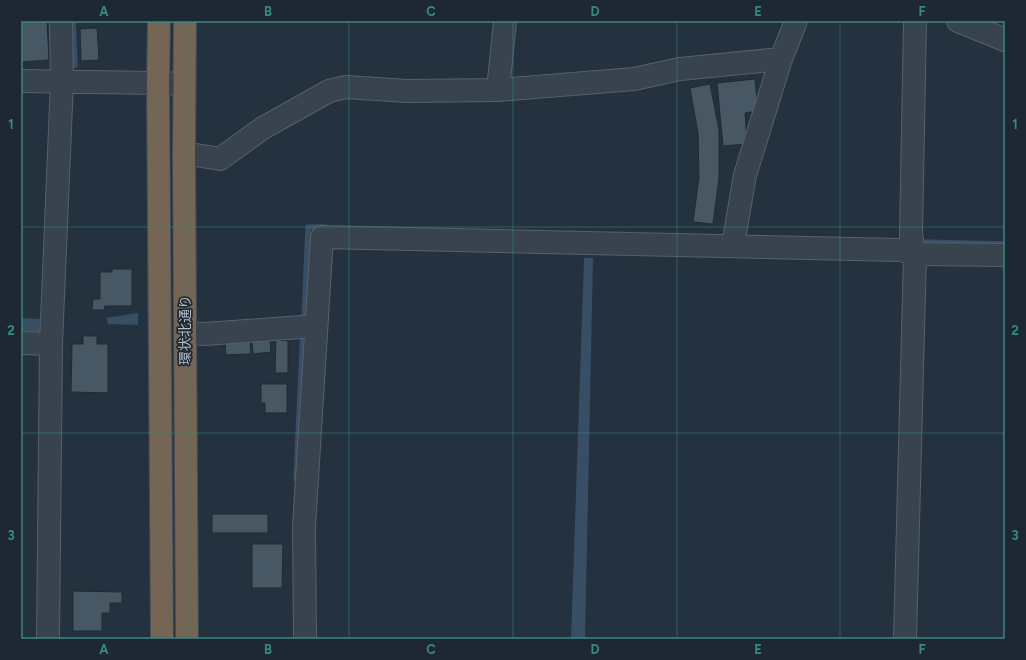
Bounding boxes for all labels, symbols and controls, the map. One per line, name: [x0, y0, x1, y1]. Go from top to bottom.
text: A: [99, 4, 109, 19]
text: B: [264, 4, 272, 19]
text: C: [426, 4, 436, 19]
text: D: [590, 4, 600, 19]
text: E: [754, 4, 762, 19]
text: F: [918, 4, 926, 19]
text: 1: [8, 117, 14, 132]
text: 1: [1012, 117, 1018, 132]
street label: 環状北通り: [177, 295, 194, 365]
text: 2: [7, 323, 15, 338]
text: 2: [1011, 323, 1019, 338]
text: 3: [7, 528, 15, 543]
text: 3: [1011, 528, 1019, 543]
text: A: [99, 642, 109, 657]
text: B: [264, 642, 272, 657]
text: C: [426, 642, 436, 657]
text: D: [590, 642, 600, 657]
text: E: [754, 642, 762, 657]
text: F: [918, 642, 926, 657]

